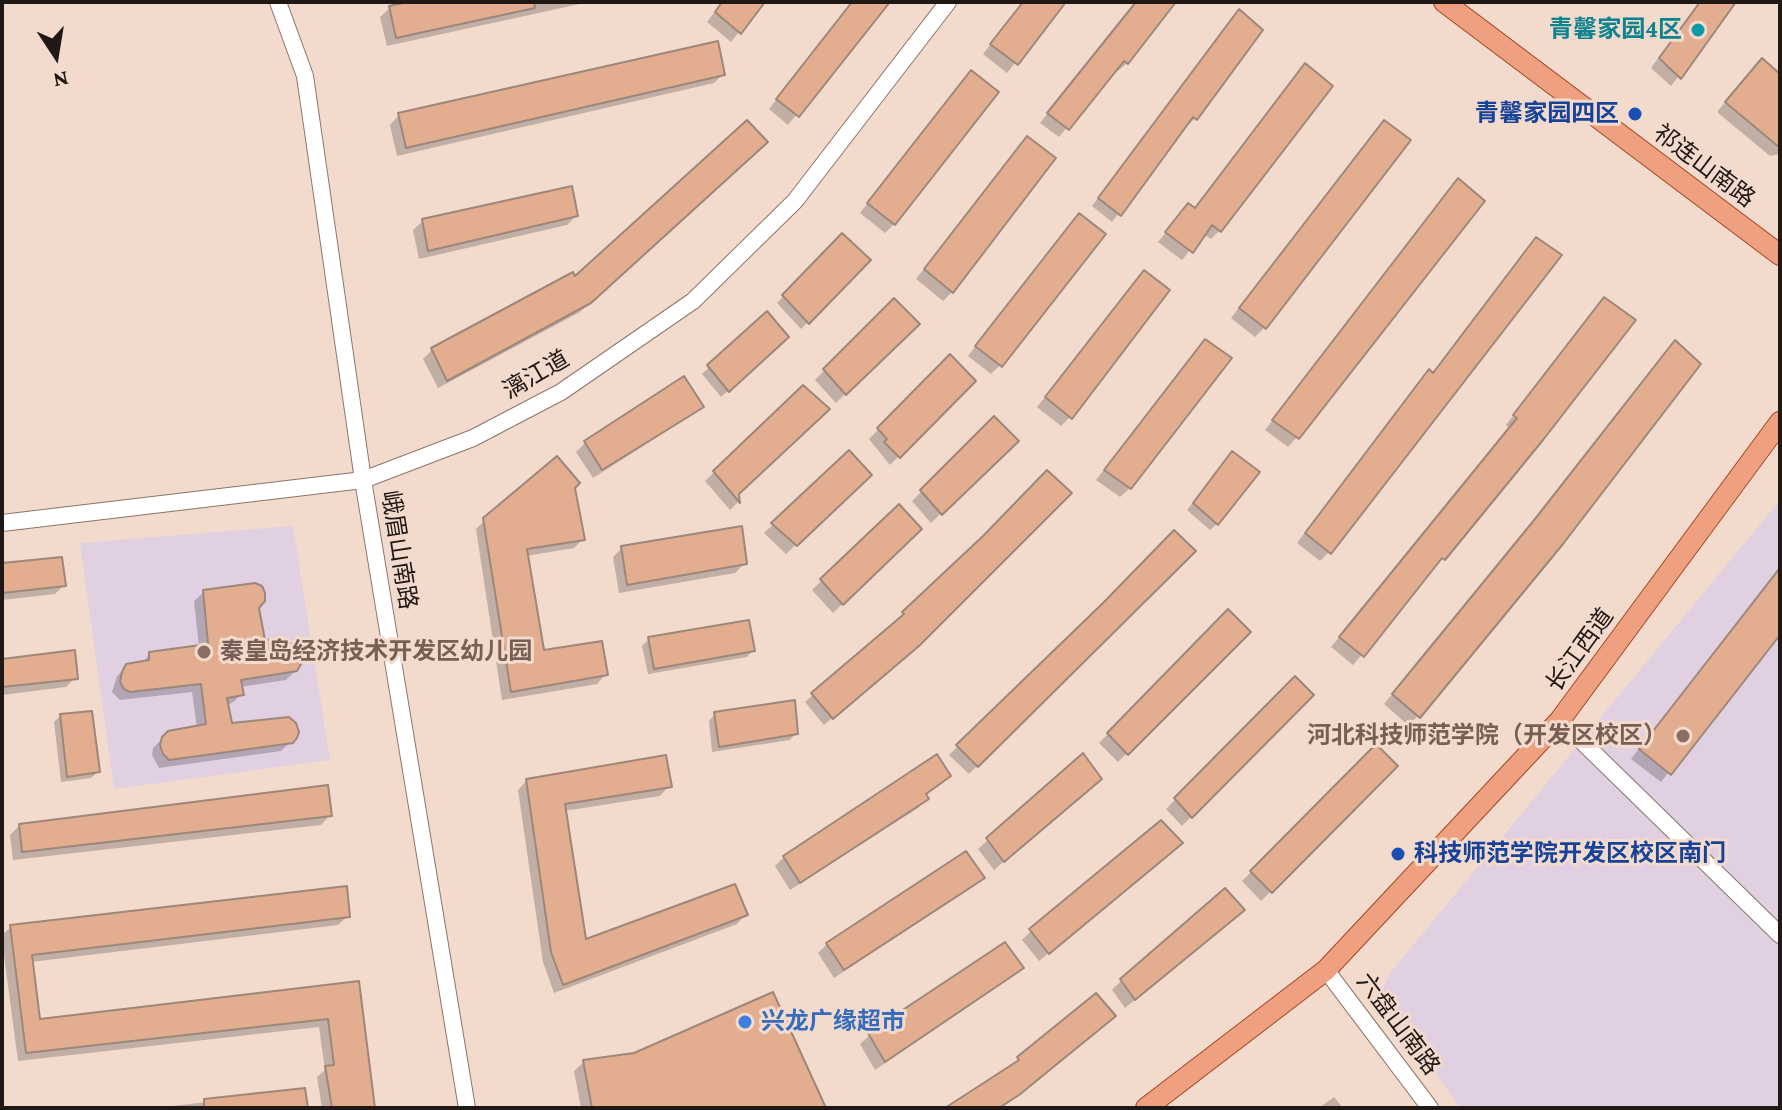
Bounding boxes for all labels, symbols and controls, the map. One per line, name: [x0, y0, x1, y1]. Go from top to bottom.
north arrow: [16, 16, 96, 96]
place label: 青馨家园4区: [1549, 16, 1682, 44]
marker: 青馨家园4区: [1689, 21, 1707, 39]
text: N: [51, 66, 71, 94]
place label: 青馨家园四区: [1475, 100, 1619, 128]
marker: 青馨家园四区: [1626, 105, 1644, 123]
street label: 祁连山南路: [1647, 118, 1761, 214]
street label: 漓江道: [498, 345, 574, 405]
street label: 峨眉山南路: [375, 488, 423, 612]
street label: 长江西道: [1540, 603, 1620, 697]
place label: 秦皇岛经济技术开发区幼儿园: [220, 638, 532, 666]
marker: 秦皇岛经济技术开发区幼儿园: [195, 643, 213, 661]
place label: 河北科技师范学院（开发区校区）: [1307, 722, 1667, 750]
marker: 河北科技师范学院（开发区校区）: [1674, 727, 1692, 745]
place label: 科技师范学院开发区校区南门: [1414, 840, 1726, 868]
marker: 科技师范学院开发区校区南门: [1389, 845, 1407, 863]
street label: 六盘山南路: [1350, 967, 1446, 1081]
place label: 兴龙广缘超市: [761, 1008, 905, 1036]
marker: 兴龙广缘超市: [736, 1013, 754, 1031]

